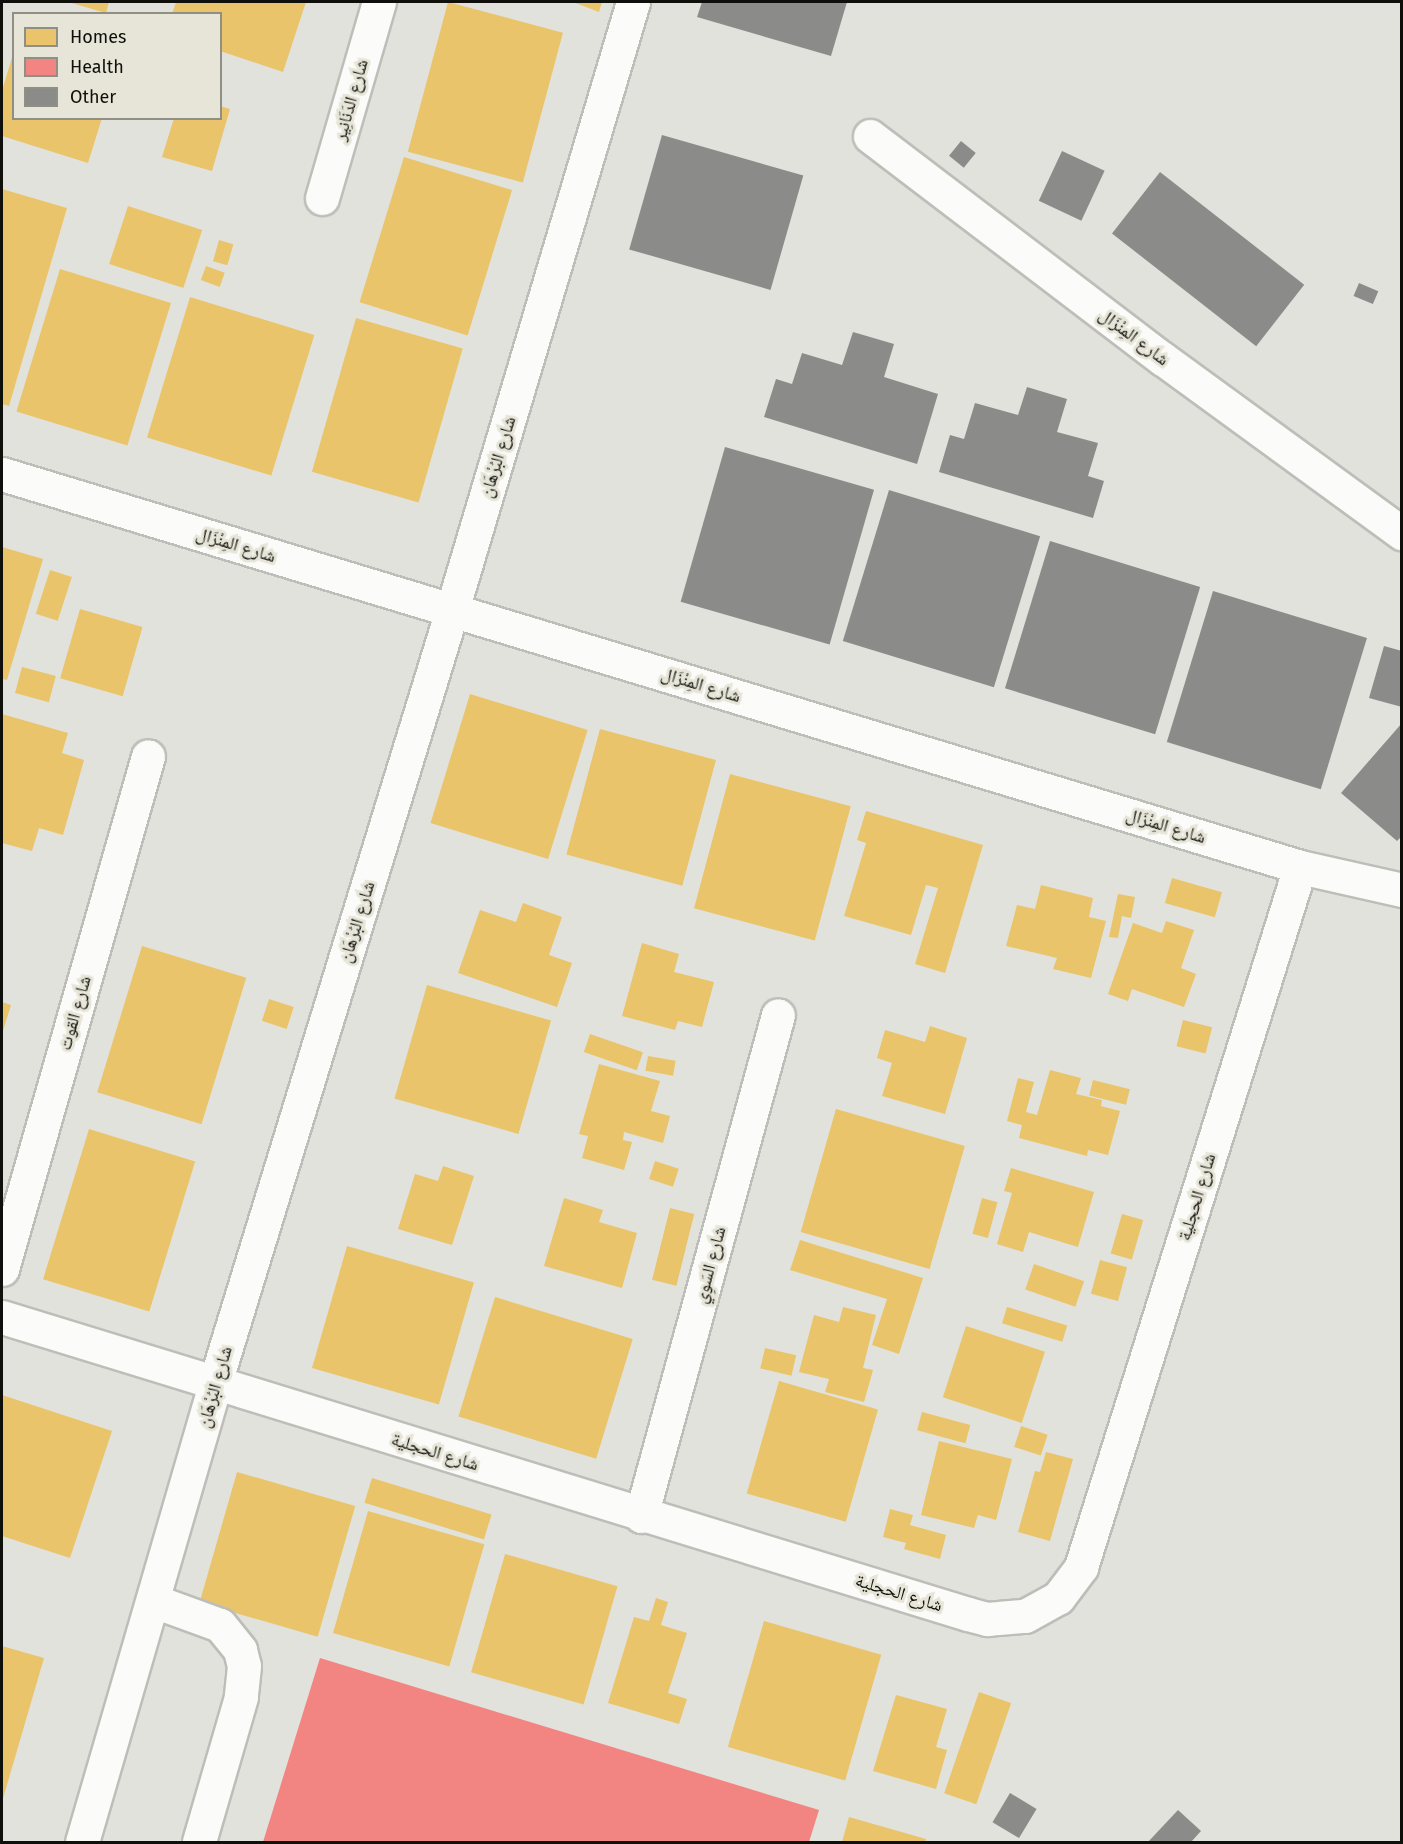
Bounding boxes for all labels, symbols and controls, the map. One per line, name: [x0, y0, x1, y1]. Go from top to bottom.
legend: [12, 12, 222, 120]
text: Homes: [70, 26, 126, 48]
text: Health: [70, 56, 124, 78]
street label: شارع الدَنَانِير: [329, 57, 373, 143]
text: Other: [70, 86, 116, 108]
street label: شارع المِنْزَال: [1095, 304, 1173, 370]
street label: شارع البُرْهَان: [475, 414, 521, 500]
street label: شارع المِنْزَال: [194, 523, 278, 567]
street label: شارع المِنْزَال: [659, 663, 743, 707]
street label: شارع المِنْزَال: [1124, 804, 1208, 848]
street label: شارع البُرْهَان: [334, 879, 380, 965]
street label: شارع القوت: [54, 973, 96, 1053]
street label: شارع الحجلية: [1174, 1151, 1220, 1243]
street label: شارع السَوِي: [689, 1224, 731, 1306]
street label: شارع البُرْهَان: [193, 1344, 237, 1430]
street label: شارع الحجلية: [389, 1429, 481, 1475]
street label: شارع الحجلية: [853, 1570, 945, 1616]

